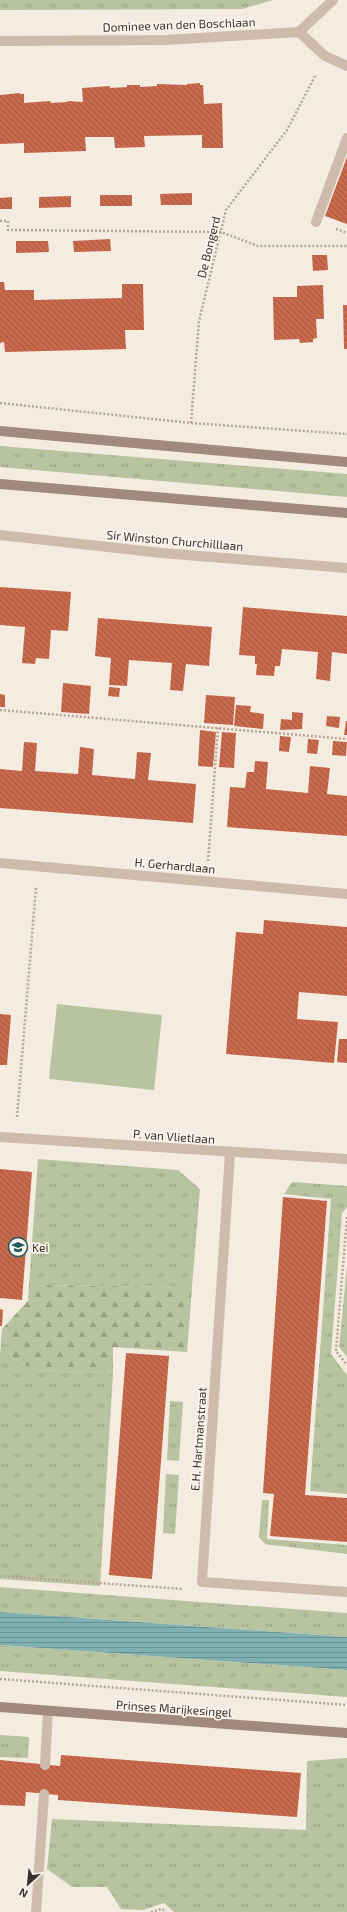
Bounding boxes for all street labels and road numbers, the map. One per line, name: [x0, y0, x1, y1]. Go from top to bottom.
street label: Dominee van den Boschlaan: [102, 14, 256, 34]
street label: De Bongerd: [194, 215, 222, 279]
street label: Sir Winston Churchilllaan: [106, 527, 244, 553]
street label: H. Gerhardlaan: [134, 854, 216, 876]
street label: P. van Vlietlaan: [133, 1126, 215, 1146]
street label: E.H. Hartmanstraat: [187, 1386, 209, 1491]
street label: Prinses Marijkesingel: [116, 1697, 233, 1720]

